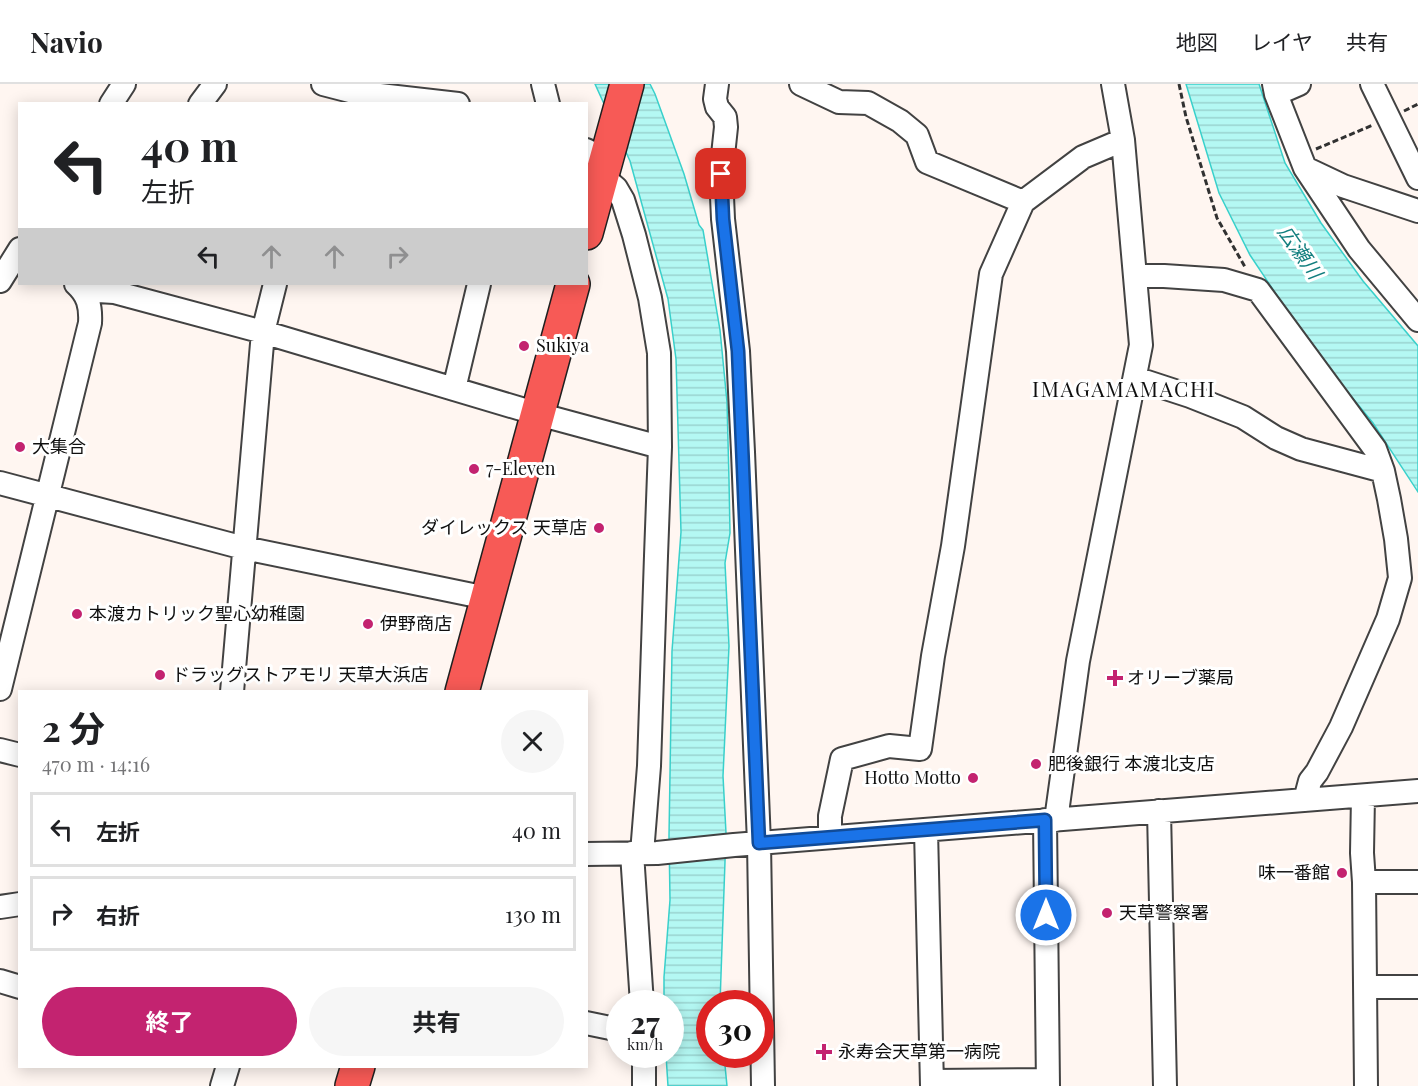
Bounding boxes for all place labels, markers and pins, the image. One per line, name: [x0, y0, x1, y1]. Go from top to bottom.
pin: [695, 148, 746, 199]
place label: Sukiya: [536, 333, 589, 357]
marker: Sukiya: [517, 339, 531, 353]
place label: 大集合: [32, 434, 86, 458]
marker: 大集合: [13, 440, 27, 454]
place label: 7-Eleven: [486, 456, 556, 480]
marker: 7-Eleven: [467, 462, 481, 476]
place label: ダイレックス 天草店: [421, 515, 587, 539]
marker: ダイレックス 天草店: [592, 521, 606, 535]
place label: 本渡カトリック聖心幼稚園: [89, 601, 305, 625]
marker: 本渡カトリック聖心幼稚園: [70, 607, 84, 621]
place label: 伊野商店: [380, 611, 452, 635]
marker: 伊野商店: [361, 617, 375, 631]
place label: ドラッグストアモリ 天草大浜店: [172, 662, 428, 686]
place label: オリーブ薬局: [1127, 665, 1234, 689]
marker: ドラッグストアモリ 天草大浜店: [153, 668, 167, 682]
marker: オリーブ薬局: [1108, 671, 1122, 685]
place label: 肥後銀行 本渡北支店: [1048, 751, 1214, 775]
marker: 肥後銀行 本渡北支店: [1029, 757, 1043, 771]
place label: Hotto Motto: [864, 765, 961, 789]
marker: Hotto Motto: [966, 771, 980, 785]
place label: 味一番館: [1258, 860, 1330, 884]
marker: 味一番館: [1335, 866, 1349, 880]
place label: 天草警察署: [1119, 900, 1209, 924]
marker: 天草警察署: [1100, 906, 1114, 920]
place label: 永寿会天草第一病院: [838, 1039, 1000, 1063]
marker: 永寿会天草第一病院: [815, 1043, 833, 1061]

